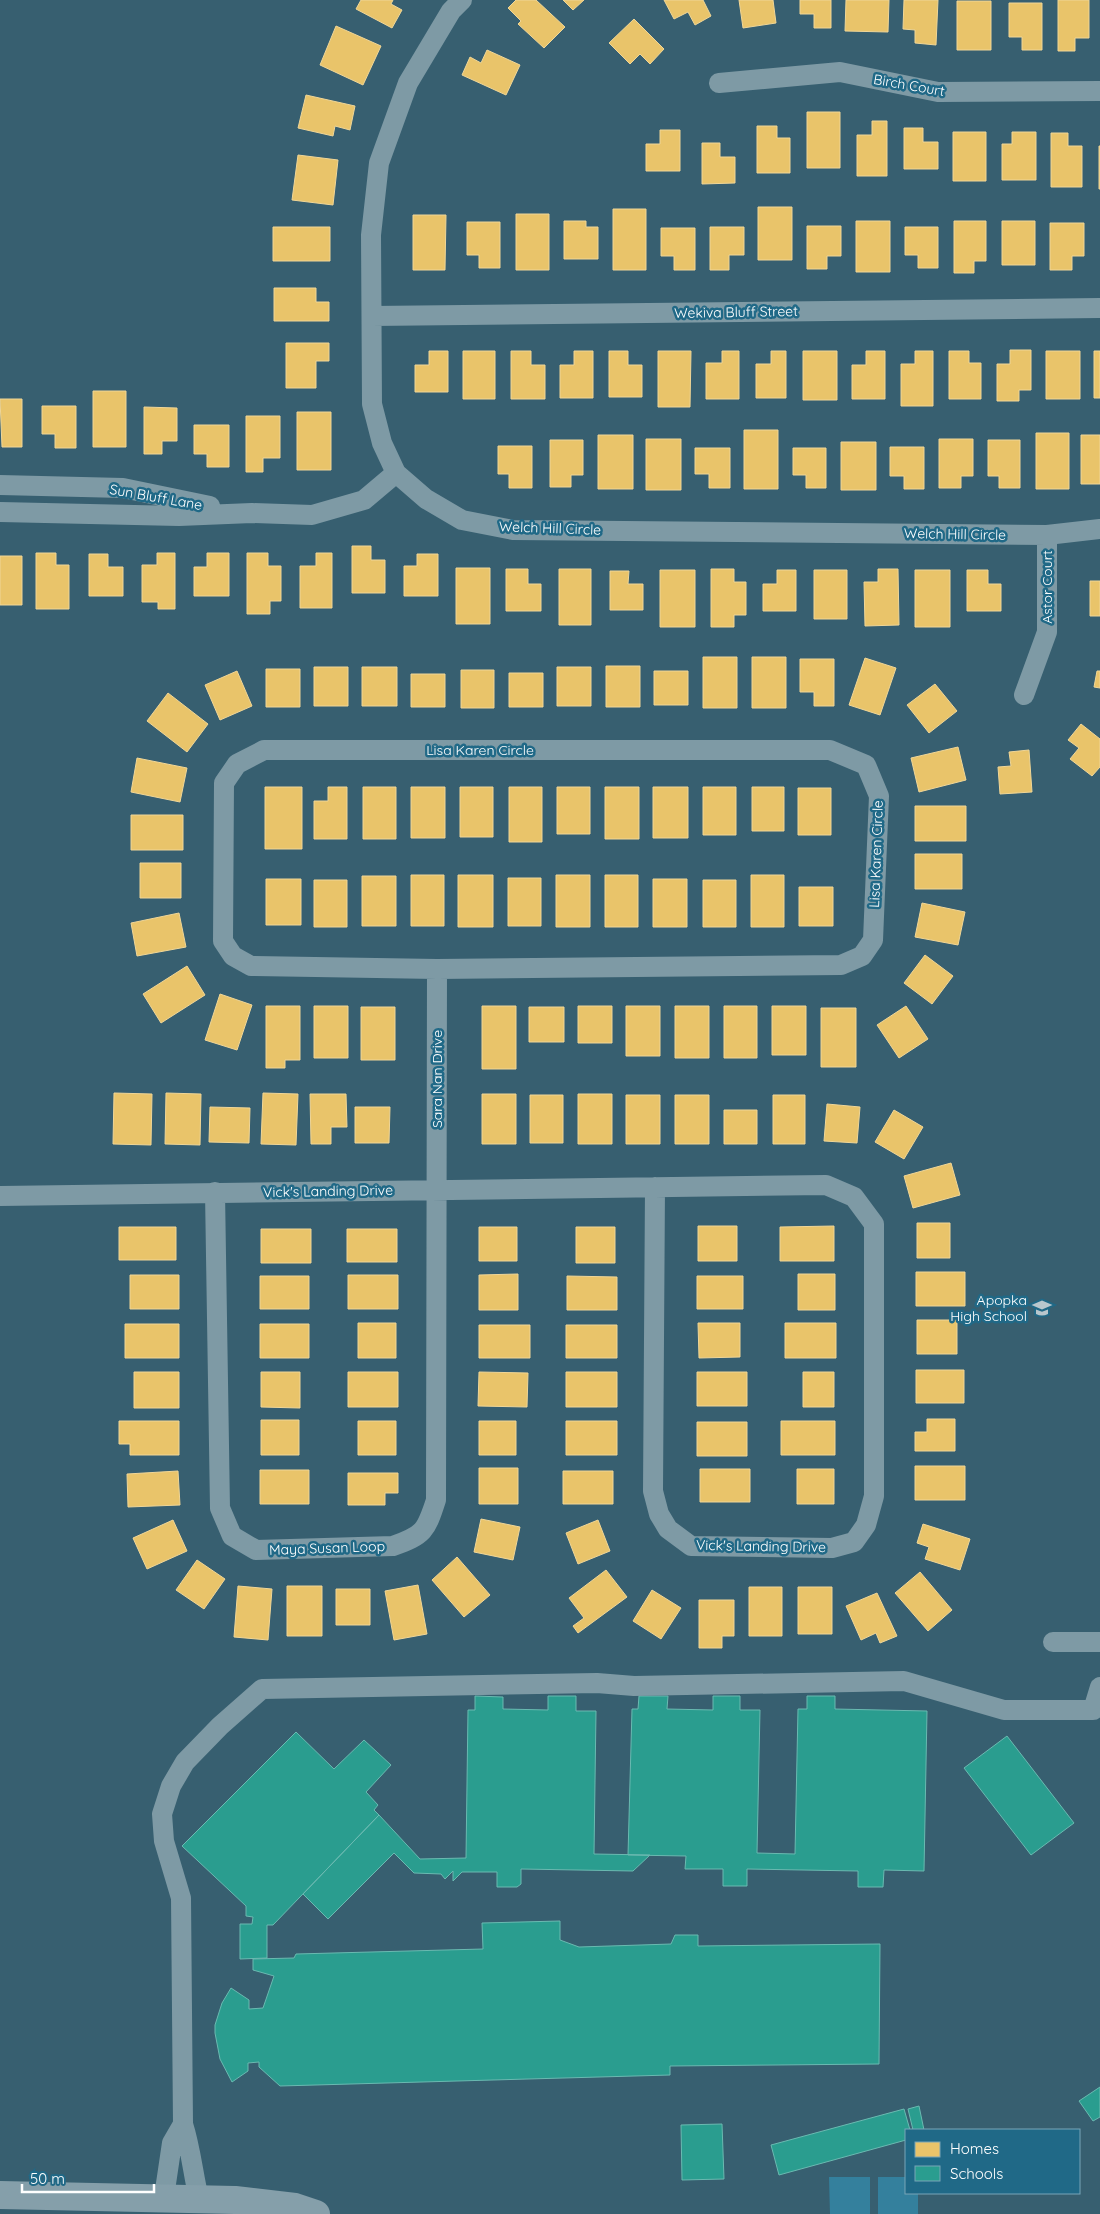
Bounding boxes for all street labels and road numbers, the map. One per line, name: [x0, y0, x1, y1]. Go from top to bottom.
street label: Birch Court: [872, 70, 946, 100]
street label: Wekiva Bluff Street: [674, 302, 798, 322]
street label: Sun Bluff Lane: [108, 480, 204, 514]
street label: Welch Hill Circle: [499, 517, 601, 539]
street label: Welch Hill Circle: [904, 524, 1006, 544]
street label: Astor Court: [1038, 550, 1056, 624]
street label: Lisa Karen Circle: [426, 741, 534, 759]
street label: Lisa Karen Circle: [865, 800, 887, 908]
street label: Sara Nan Drive: [428, 1030, 446, 1128]
street label: Vick's Landing Drive: [263, 1181, 393, 1201]
street label: Vick's Landing Drive: [696, 1536, 826, 1556]
street label: Maya Susan Loop: [269, 1537, 385, 1559]

